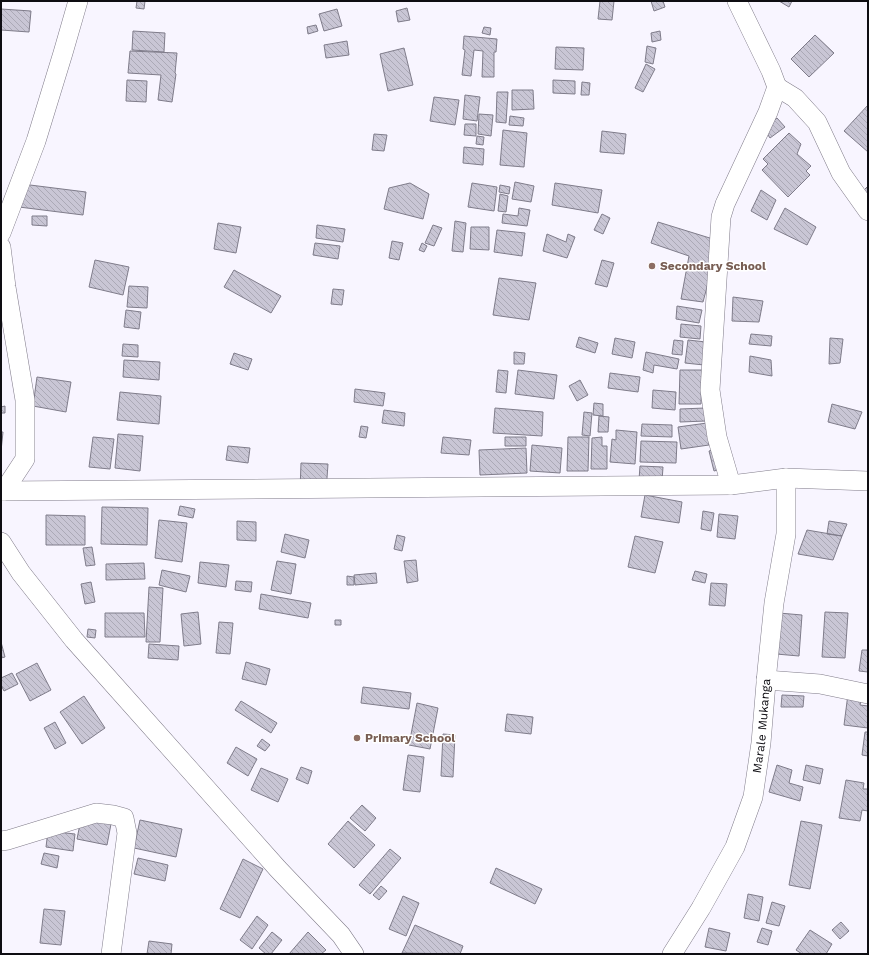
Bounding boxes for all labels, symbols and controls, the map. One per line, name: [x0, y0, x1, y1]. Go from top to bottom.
place label: Secondary School: [660, 259, 766, 273]
marker: Secondary School: [647, 261, 657, 271]
street label: Marale Mukanga: [750, 678, 773, 774]
place label: Primary School: [365, 731, 455, 745]
marker: Primary School: [352, 733, 362, 743]

